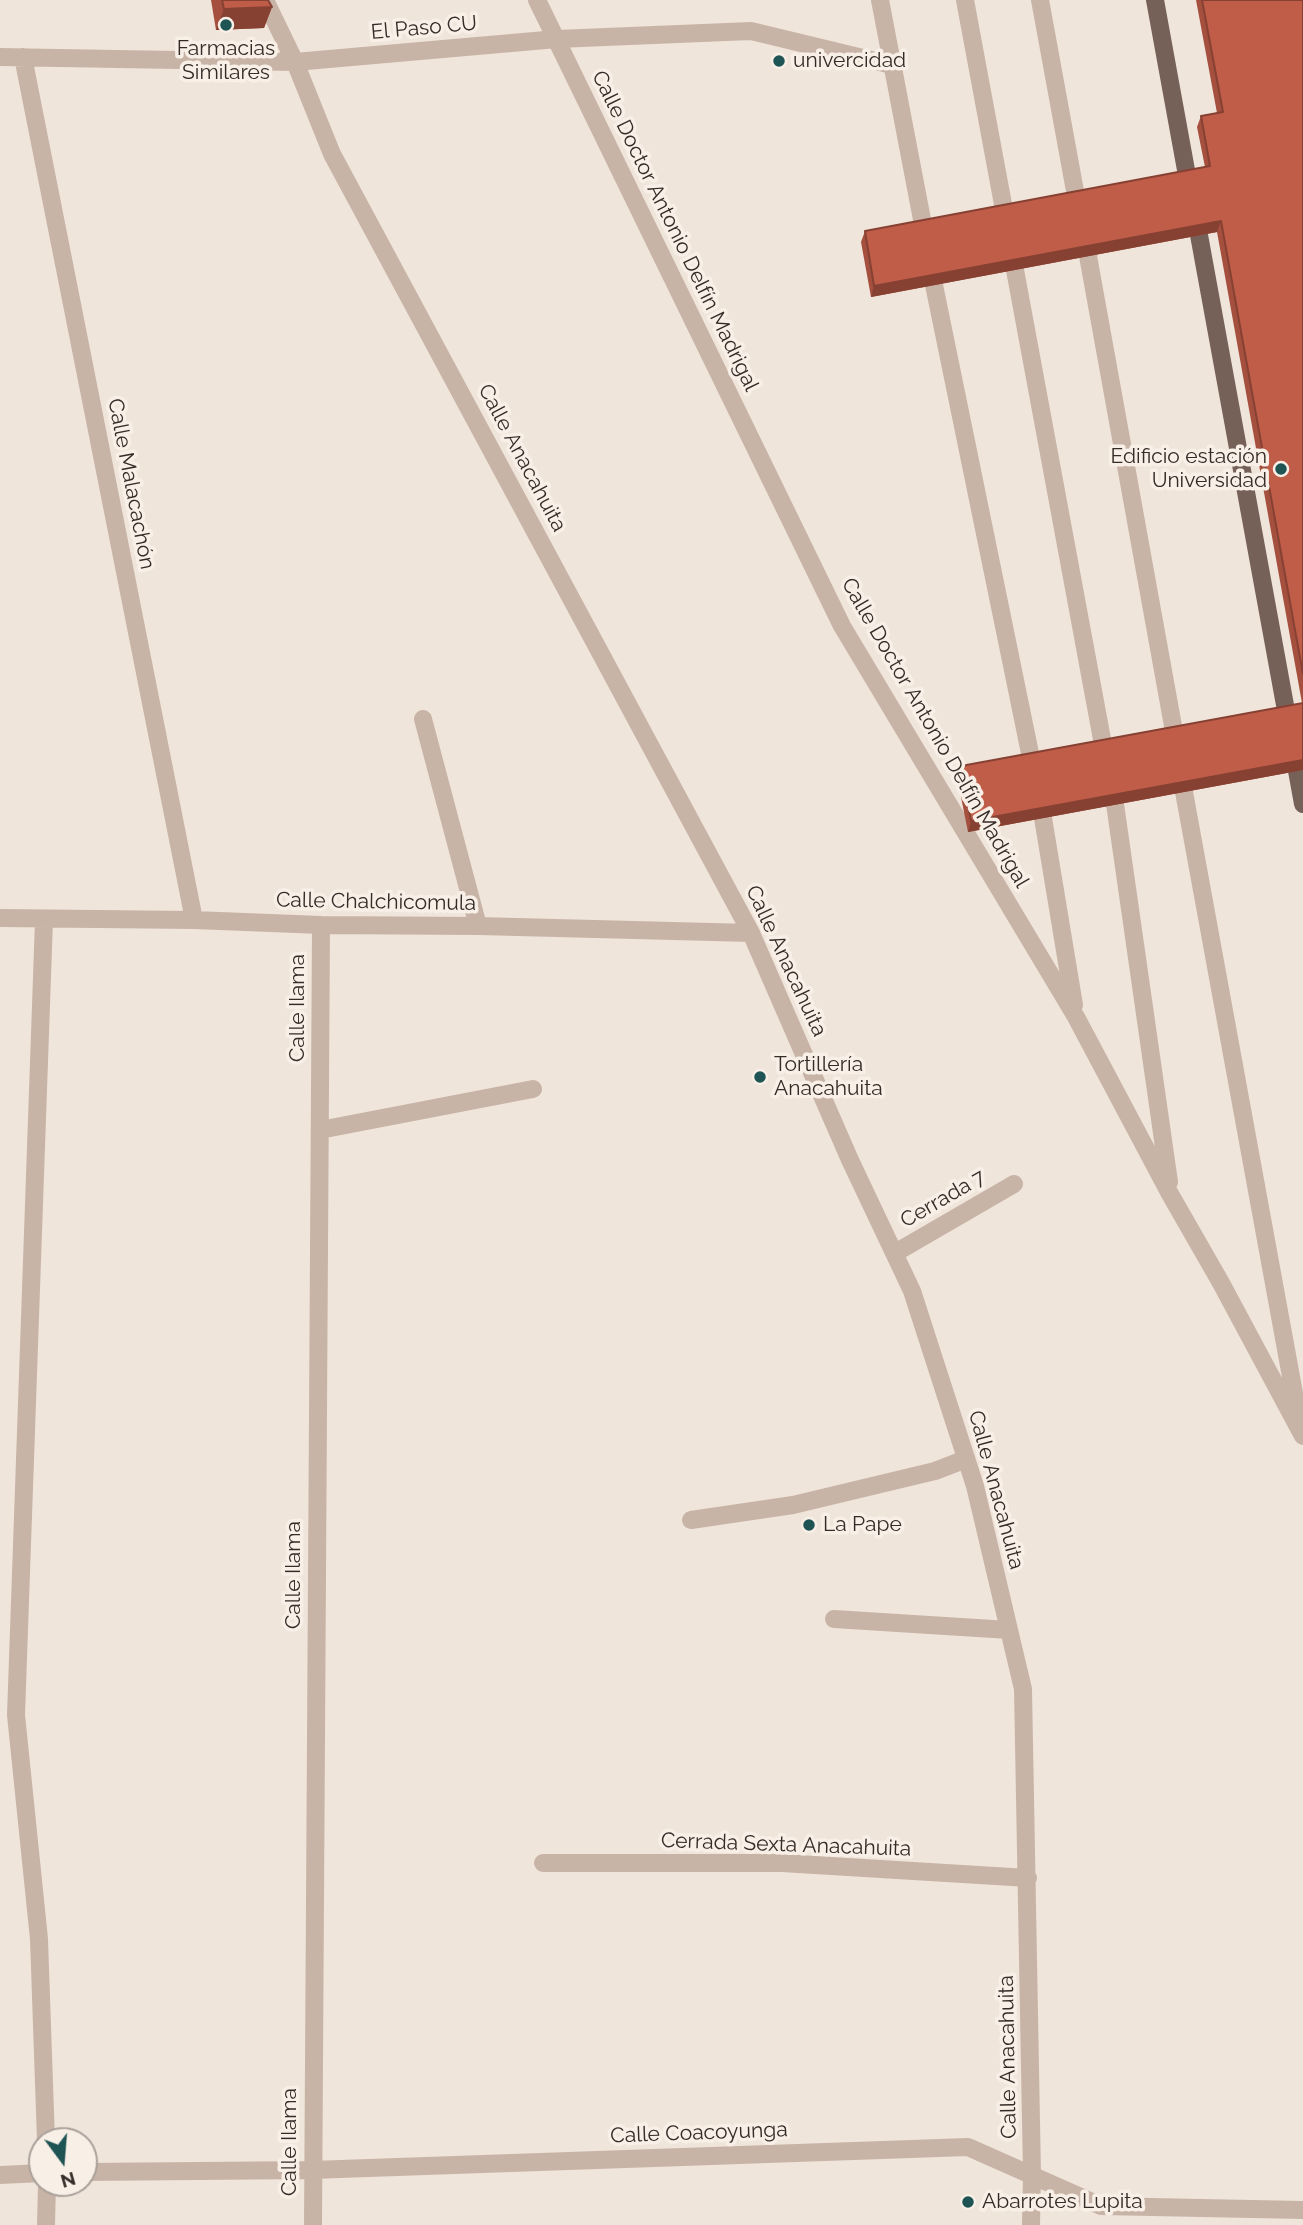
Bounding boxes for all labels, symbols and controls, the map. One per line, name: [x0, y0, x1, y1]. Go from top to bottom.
street label: El Paso CU: [370, 11, 478, 45]
marker: Farmacias Similares: [218, 17, 234, 33]
place label: Farmacias Similares: [177, 36, 275, 86]
place label: univercidad: [793, 48, 906, 74]
marker: univercidad: [771, 53, 787, 69]
street label: Calle Doctor Antonio Delfín Madrigal: [586, 67, 764, 395]
street label: Calle Anacahuita: [472, 380, 572, 536]
street label: Calle Malacachón: [102, 397, 160, 571]
place label: Edificio estación Universidad: [1111, 444, 1267, 494]
marker: Edificio estación Universidad: [1273, 461, 1289, 477]
street label: Calle Doctor Antonio Delfín Madrigal: [836, 574, 1034, 892]
street label: Calle Anacahuita: [740, 882, 832, 1040]
street label: Calle Chalchicomula: [276, 888, 476, 916]
street label: Calle Ilama: [285, 954, 311, 1062]
place label: Tortillería Anacahuita: [774, 1052, 883, 1102]
marker: Tortillería Anacahuita: [752, 1069, 768, 1085]
street label: Cerrada 7: [896, 1165, 990, 1233]
street label: Calle Anacahuita: [963, 1408, 1029, 1572]
place label: La Pape: [823, 1512, 902, 1538]
marker: La Pape: [801, 1517, 817, 1533]
street label: Calle Ilama: [281, 1521, 307, 1629]
street label: Cerrada Sexta Anacahuita: [660, 1828, 912, 1862]
street label: Calle Anacahuita: [994, 1975, 1022, 2139]
street label: Calle Ilama: [277, 2088, 303, 2196]
street label: Calle Coacoyunga: [610, 2117, 788, 2149]
north arrow: [28, 2127, 98, 2197]
text: N: [58, 2168, 78, 2193]
place label: Abarrotes Lupita: [982, 2189, 1143, 2215]
marker: Abarrotes Lupita: [960, 2194, 976, 2210]

